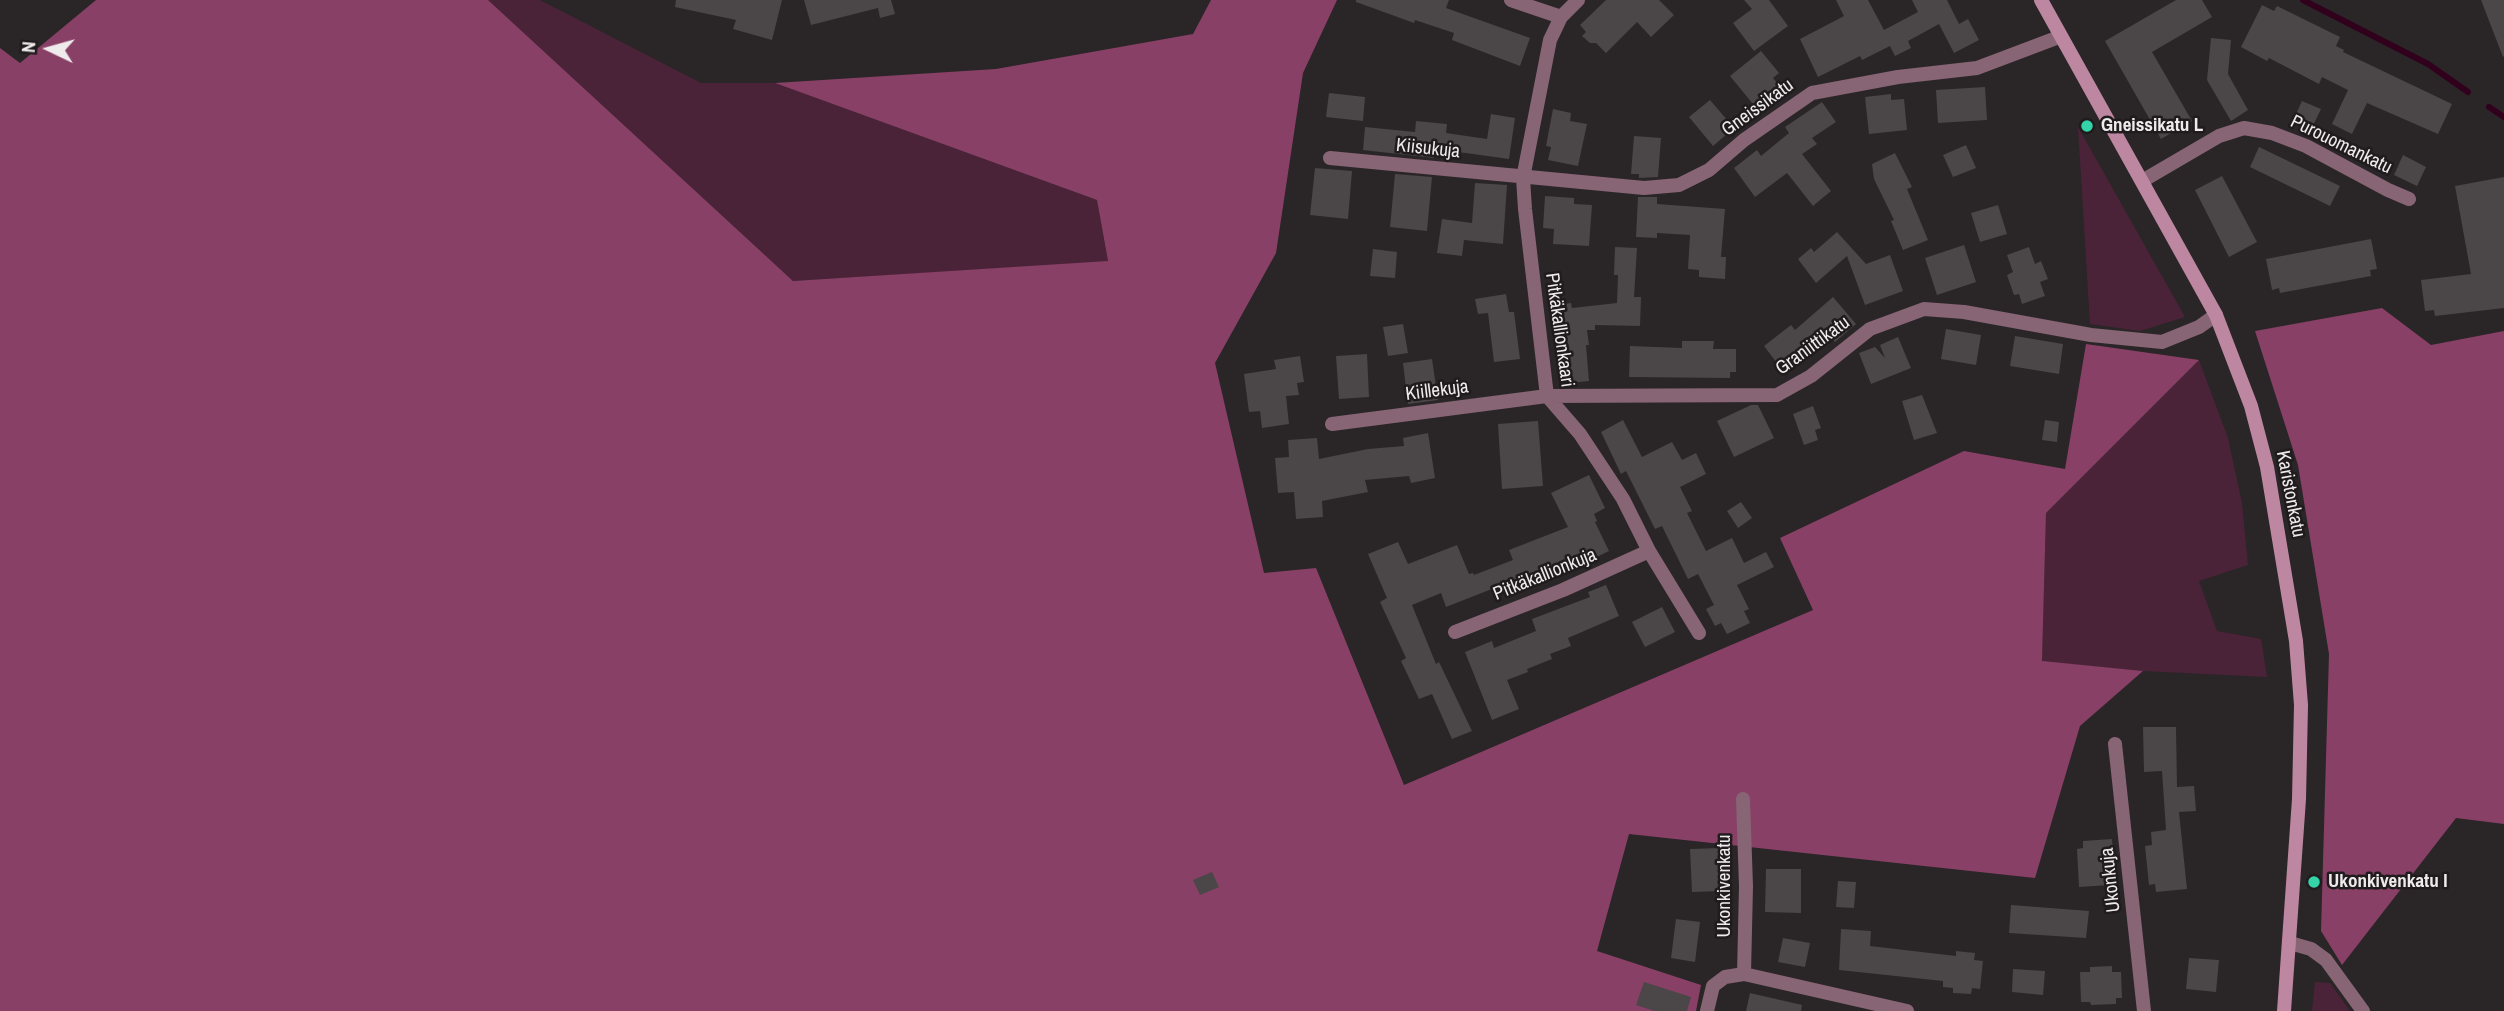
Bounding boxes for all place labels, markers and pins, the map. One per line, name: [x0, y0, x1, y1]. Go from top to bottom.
place label: Gneissikatu L: [2101, 115, 2203, 137]
marker: Gneissikatu L: [2079, 118, 2095, 134]
place label: Ukonkivenkatu I: [2328, 871, 2447, 893]
marker: Ukonkivenkatu I: [2306, 874, 2322, 890]

